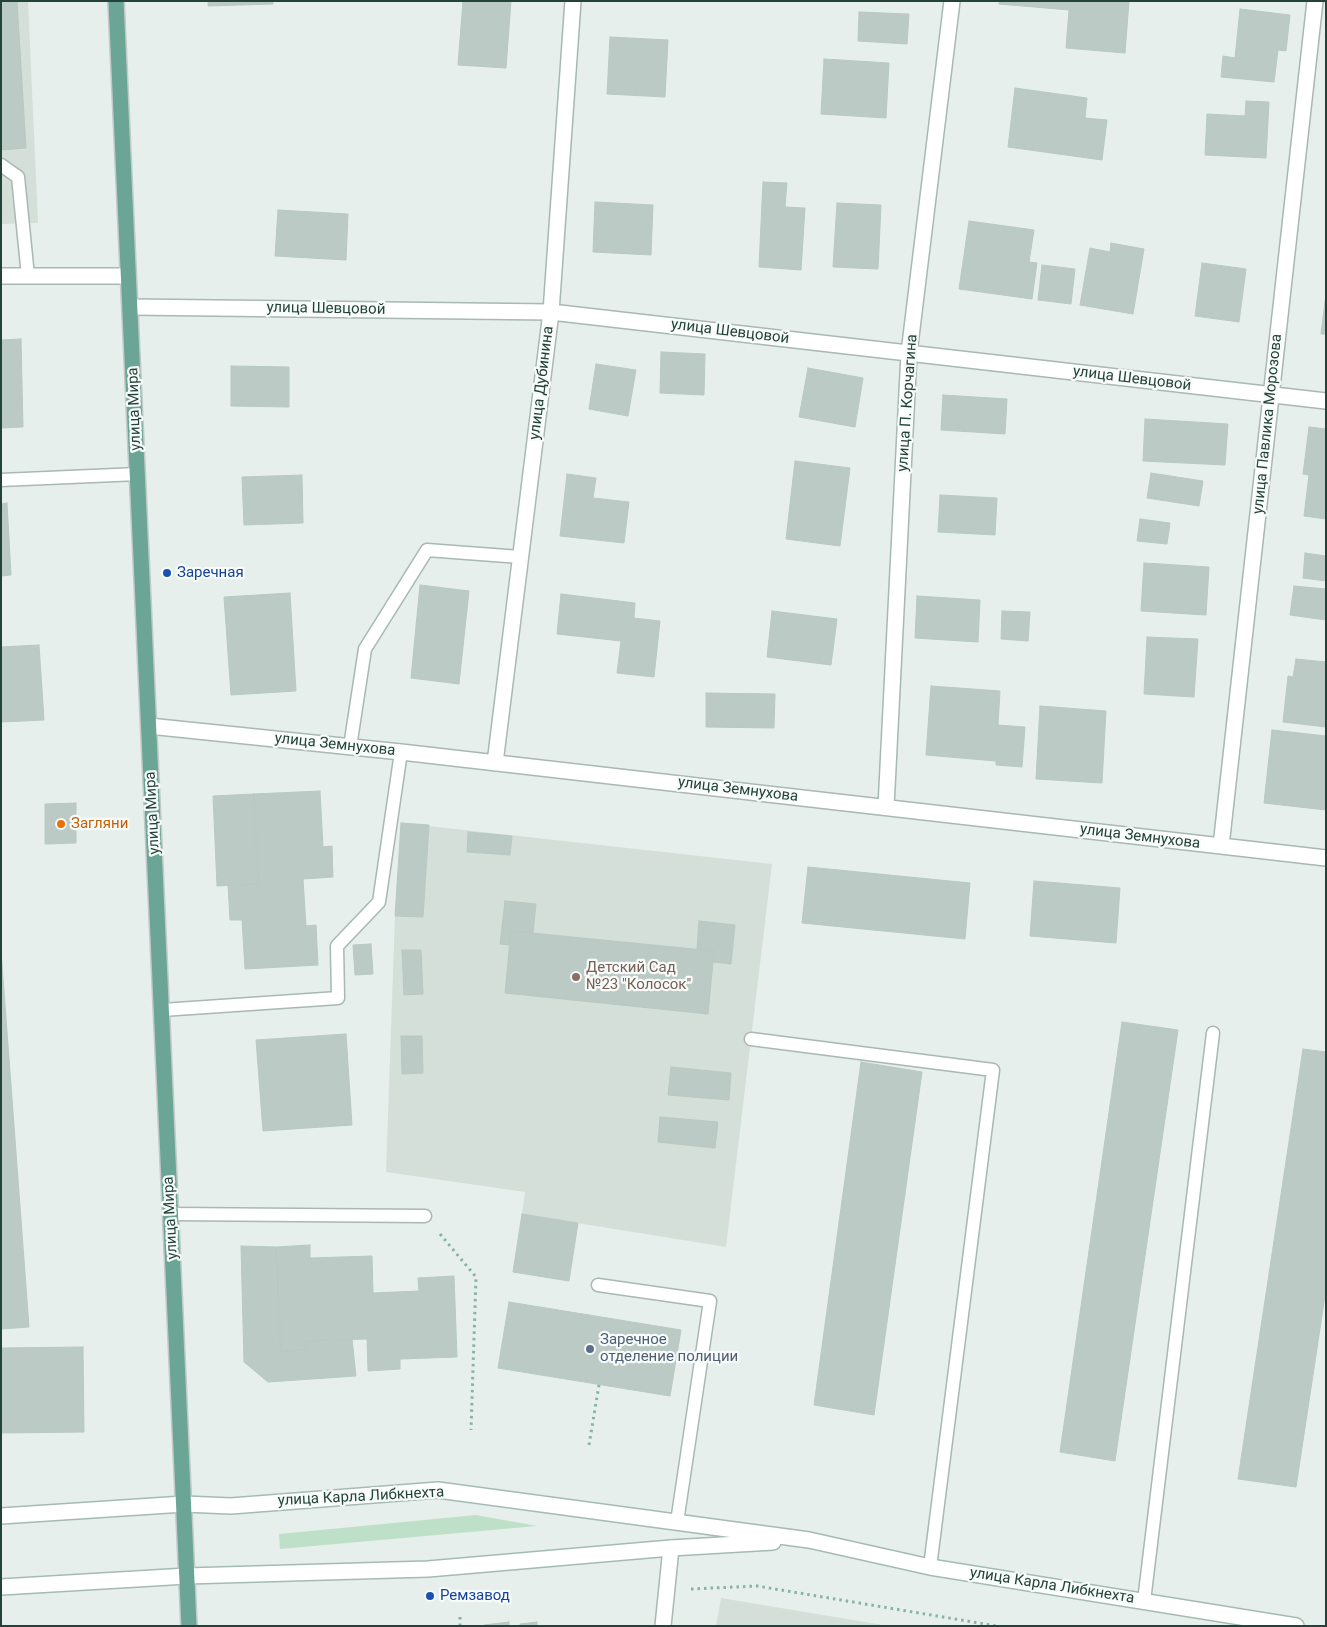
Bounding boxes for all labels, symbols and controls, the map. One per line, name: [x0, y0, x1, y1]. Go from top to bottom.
street label: улица Шевцовой: [266, 299, 386, 319]
street label: улица Шевцовой: [670, 316, 790, 348]
street label: улица Дубинина: [526, 325, 558, 441]
street label: улица Павлика Морозова: [1250, 333, 1286, 515]
street label: улица П. Корчагина: [894, 334, 922, 472]
street label: улица Шевцовой: [1072, 363, 1192, 395]
street label: улица Мира: [125, 367, 145, 451]
place label: Заречная: [177, 564, 244, 582]
marker: Заречная: [161, 567, 173, 579]
street label: улица Земнухова: [274, 730, 396, 760]
street label: улица Мира: [142, 771, 164, 855]
street label: улица Земнухова: [677, 774, 799, 806]
place label: Загляни: [71, 815, 128, 833]
marker: Загляни: [55, 818, 67, 830]
street label: улица Земнухова: [1079, 821, 1201, 853]
place label: Детский Сад №23 "Колосок": [586, 959, 691, 994]
marker: Детский Сад №23 "Колосок": [570, 971, 582, 983]
street label: улица Мира: [160, 1176, 182, 1260]
place label: Заречное отделение полиции: [600, 1331, 738, 1366]
marker: Заречное отделение полиции: [584, 1343, 596, 1355]
street label: улица Карла Либкнехта: [277, 1484, 445, 1510]
street label: улица Карла Либкнехта: [968, 1564, 1136, 1608]
place label: Ремзавод: [440, 1587, 510, 1605]
marker: Ремзавод: [424, 1590, 436, 1602]

